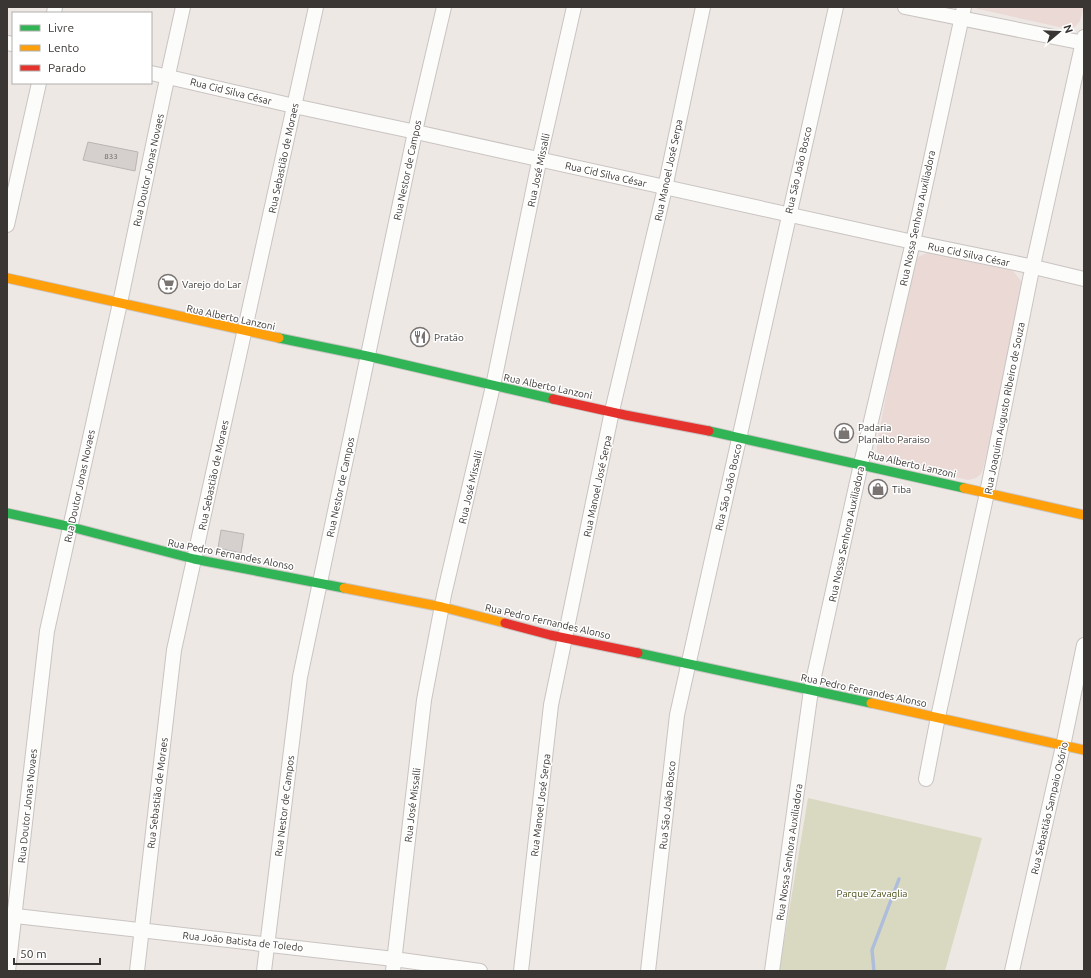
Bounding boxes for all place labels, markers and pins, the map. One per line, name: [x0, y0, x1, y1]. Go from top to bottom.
supermarket icon: Varejo do Lar: [157, 273, 179, 295]
place label: Varejo do Lar: [182, 279, 241, 290]
restaurant icon: Pratão: [409, 326, 431, 348]
place label: Pratão: [434, 332, 464, 343]
shop icon: Padaria Planalto Paraiso: [833, 422, 855, 444]
place label: Padaria Planalto Paraiso: [858, 422, 930, 445]
shop icon: Tiba: [867, 478, 889, 500]
place label: Tiba: [892, 484, 911, 495]

